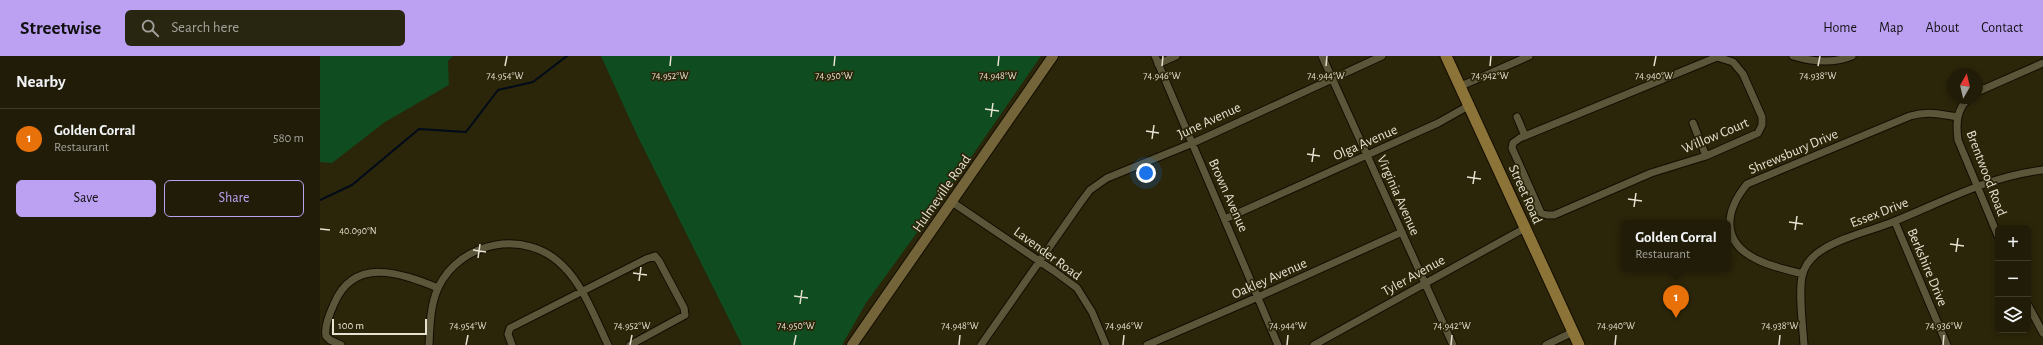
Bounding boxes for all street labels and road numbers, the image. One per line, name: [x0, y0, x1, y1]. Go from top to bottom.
street label: June Avenue: [1176, 100, 1243, 142]
street label: Willow Court: [1680, 115, 1751, 156]
street label: Olga Avenue: [1331, 123, 1400, 163]
street label: Shrewsbury Drive: [1747, 127, 1840, 177]
street label: Brentwood Road: [1963, 129, 2009, 218]
street label: Hulmeville Road: [910, 152, 974, 235]
street label: Virginia Avenue: [1374, 153, 1422, 238]
street label: Brown Avenue: [1206, 157, 1250, 234]
street label: Street Road: [1506, 163, 1544, 226]
street label: Essex Drive: [1848, 195, 1910, 230]
street label: Lavender Road: [1011, 225, 1084, 283]
street label: Berkshire Drive: [1904, 226, 1950, 308]
street label: Tyler Avenue: [1380, 253, 1447, 299]
street label: Oakley Avenue: [1230, 256, 1309, 302]

